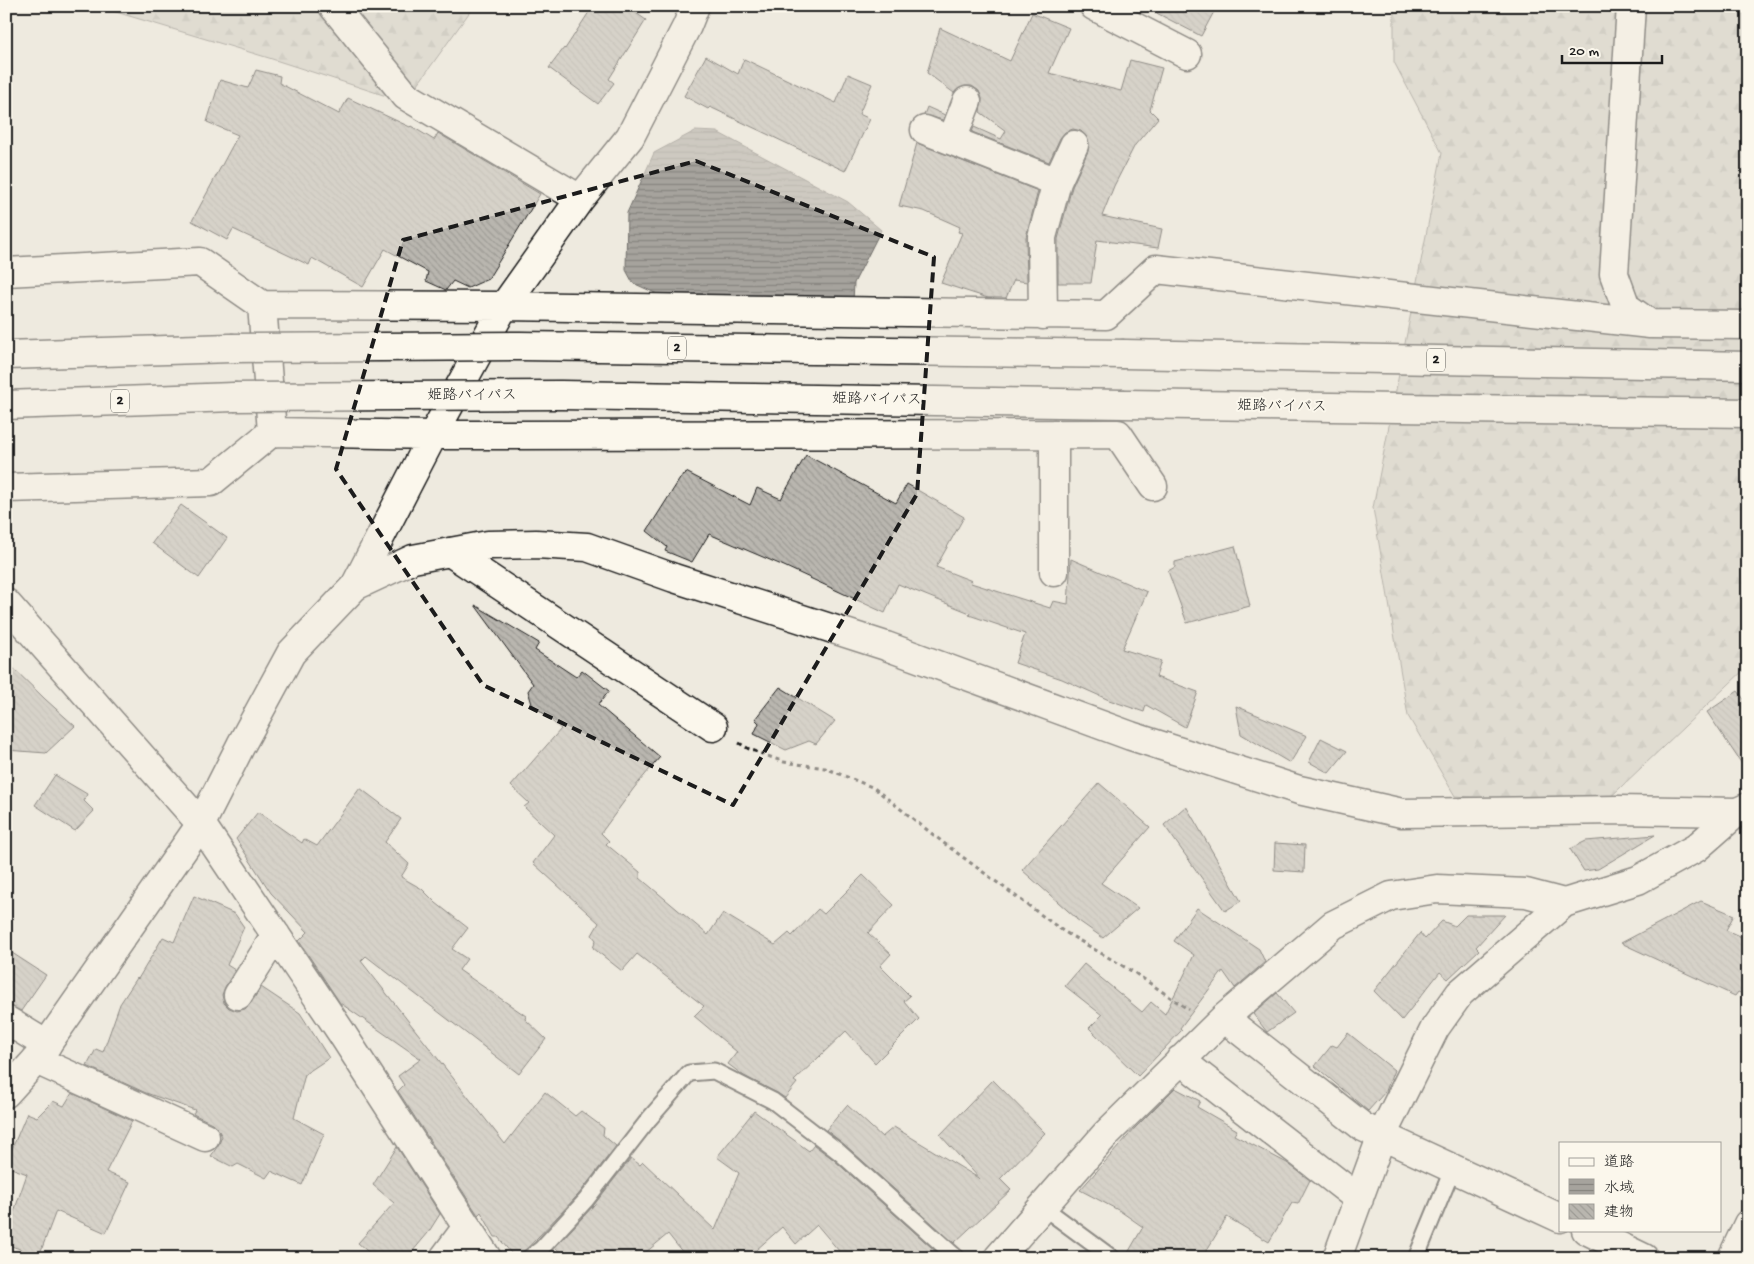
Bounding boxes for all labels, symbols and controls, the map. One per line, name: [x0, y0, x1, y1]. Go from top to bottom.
scale bar: [1562, 32, 1662, 64]
text: 20 m: [1569, 43, 1599, 61]
road number: 2: [668, 336, 686, 359]
road number: 2: [1427, 348, 1445, 372]
street label: 姫路バイパス: [427, 387, 517, 405]
road number: 2: [111, 390, 129, 412]
street label: 姫路バイパス: [832, 390, 922, 410]
street label: 姫路バイパス: [1237, 397, 1327, 417]
legend: [1559, 1142, 1722, 1232]
text: 道路: [1604, 1154, 1634, 1172]
text: 水域: [1604, 1179, 1634, 1198]
text: 建物: [1604, 1204, 1634, 1222]

